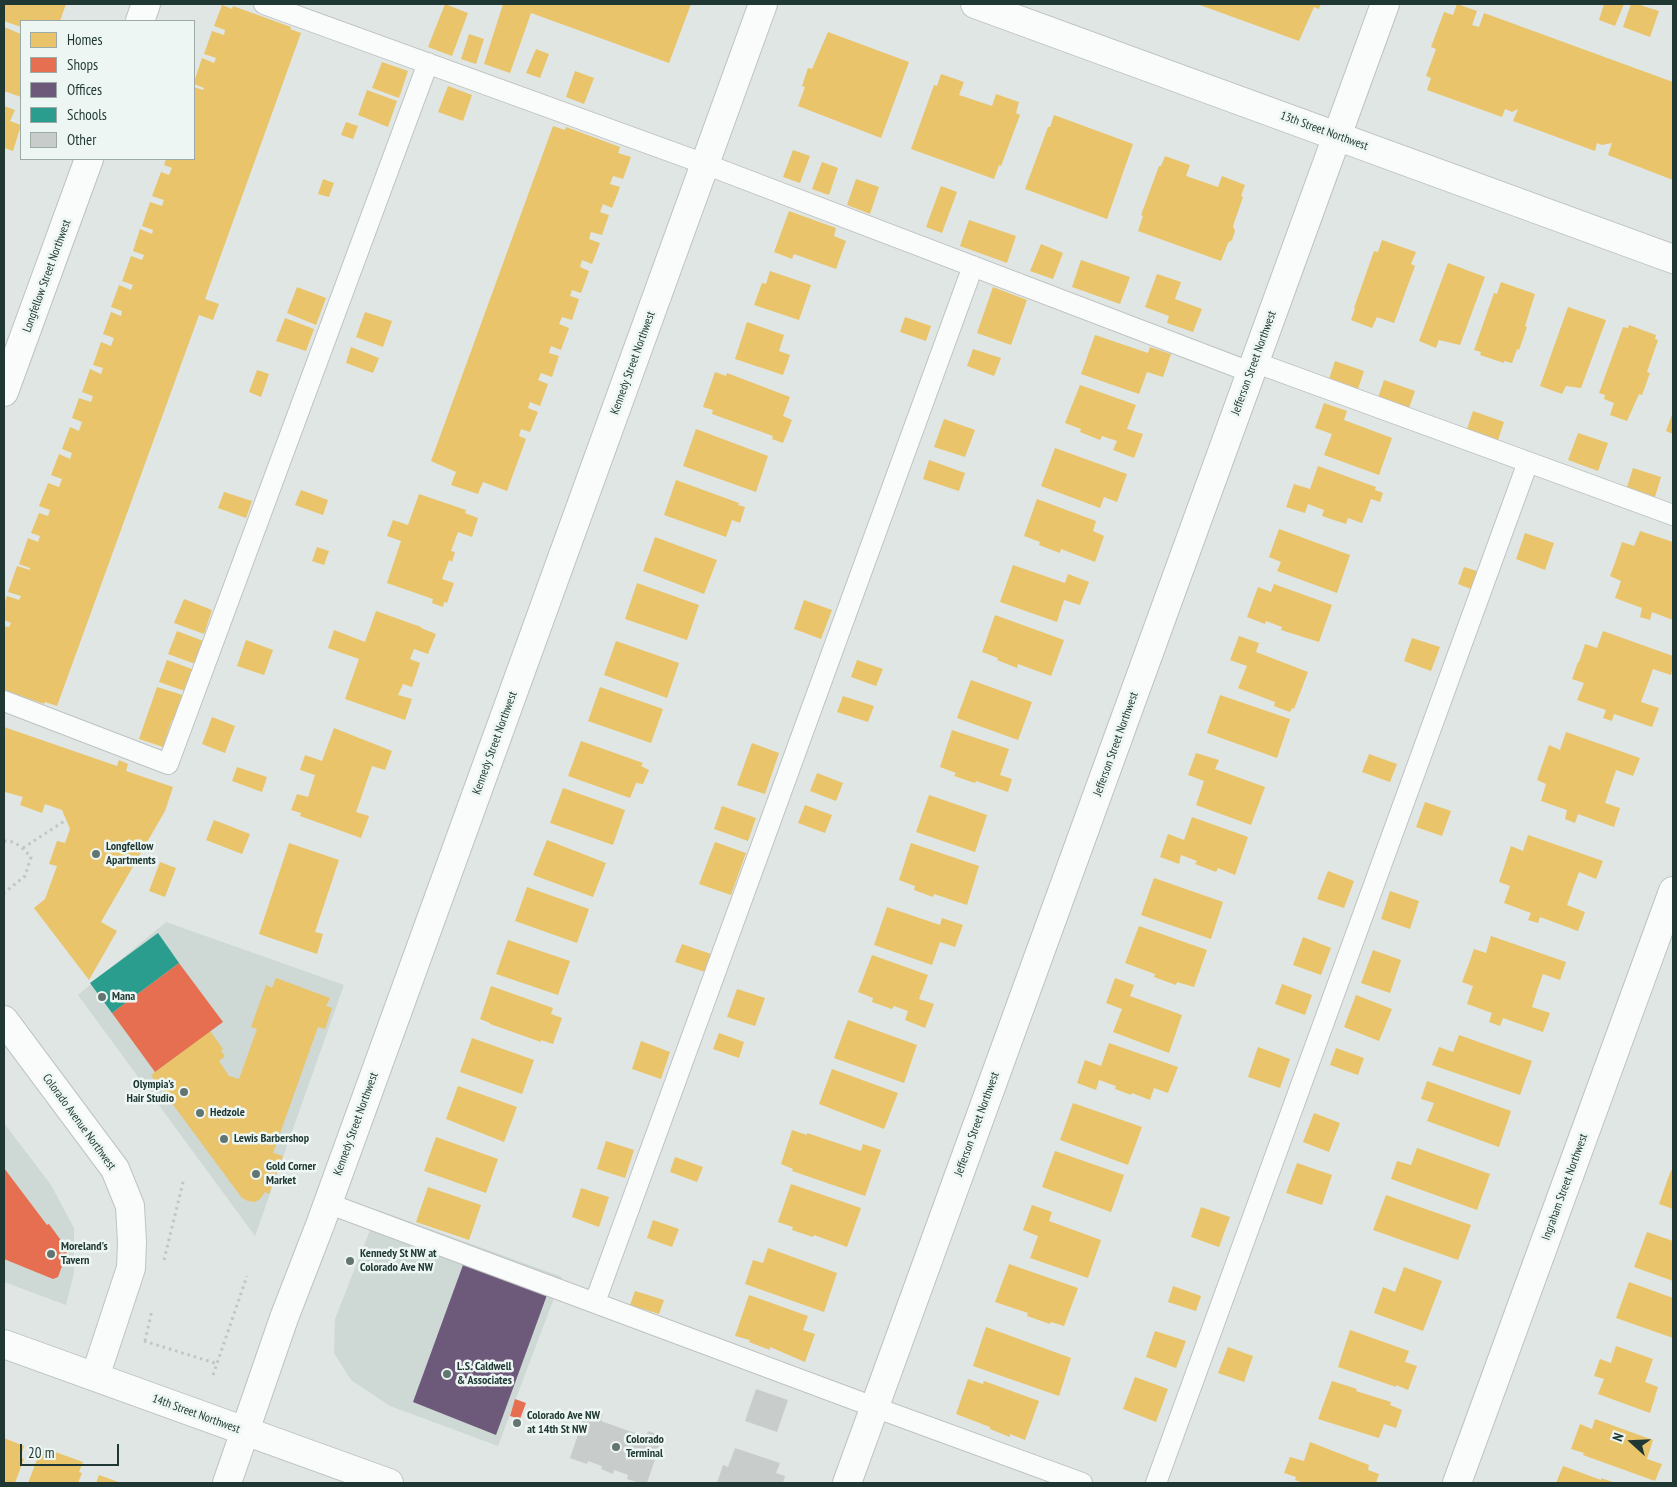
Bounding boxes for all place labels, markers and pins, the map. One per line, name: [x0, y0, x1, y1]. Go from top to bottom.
place label: Longfellow Apartments: [106, 840, 156, 868]
marker: Longfellow Apartments: [90, 848, 102, 860]
place label: Mana: [112, 990, 135, 1004]
marker: Mana: [96, 991, 108, 1003]
place label: Olympia's Hair Studio: [126, 1078, 174, 1106]
marker: Olympia's Hair Studio: [178, 1086, 190, 1098]
place label: Hedzole: [210, 1106, 245, 1120]
marker: Hedzole: [194, 1107, 206, 1119]
place label: Lewis Barbershop: [234, 1132, 309, 1146]
marker: Lewis Barbershop: [218, 1133, 230, 1145]
place label: Gold Corner Market: [266, 1160, 316, 1188]
marker: Gold Corner Market: [250, 1168, 262, 1180]
place label: Moreland's Tavern: [61, 1240, 108, 1268]
place label: Kennedy St NW at Colorado Ave NW: [360, 1247, 437, 1275]
marker: Moreland's Tavern: [45, 1248, 57, 1260]
marker: Kennedy St NW at Colorado Ave NW: [344, 1255, 356, 1267]
place label: L.S. Caldwell & Associates: [457, 1360, 512, 1388]
marker: L.S. Caldwell & Associates: [441, 1368, 453, 1380]
place label: Colorado Ave NW at 14th St NW: [527, 1409, 600, 1437]
marker: Colorado Ave NW at 14th St NW: [511, 1417, 523, 1429]
place label: Colorado Terminal: [626, 1433, 664, 1461]
marker: Colorado Terminal: [610, 1441, 622, 1453]

